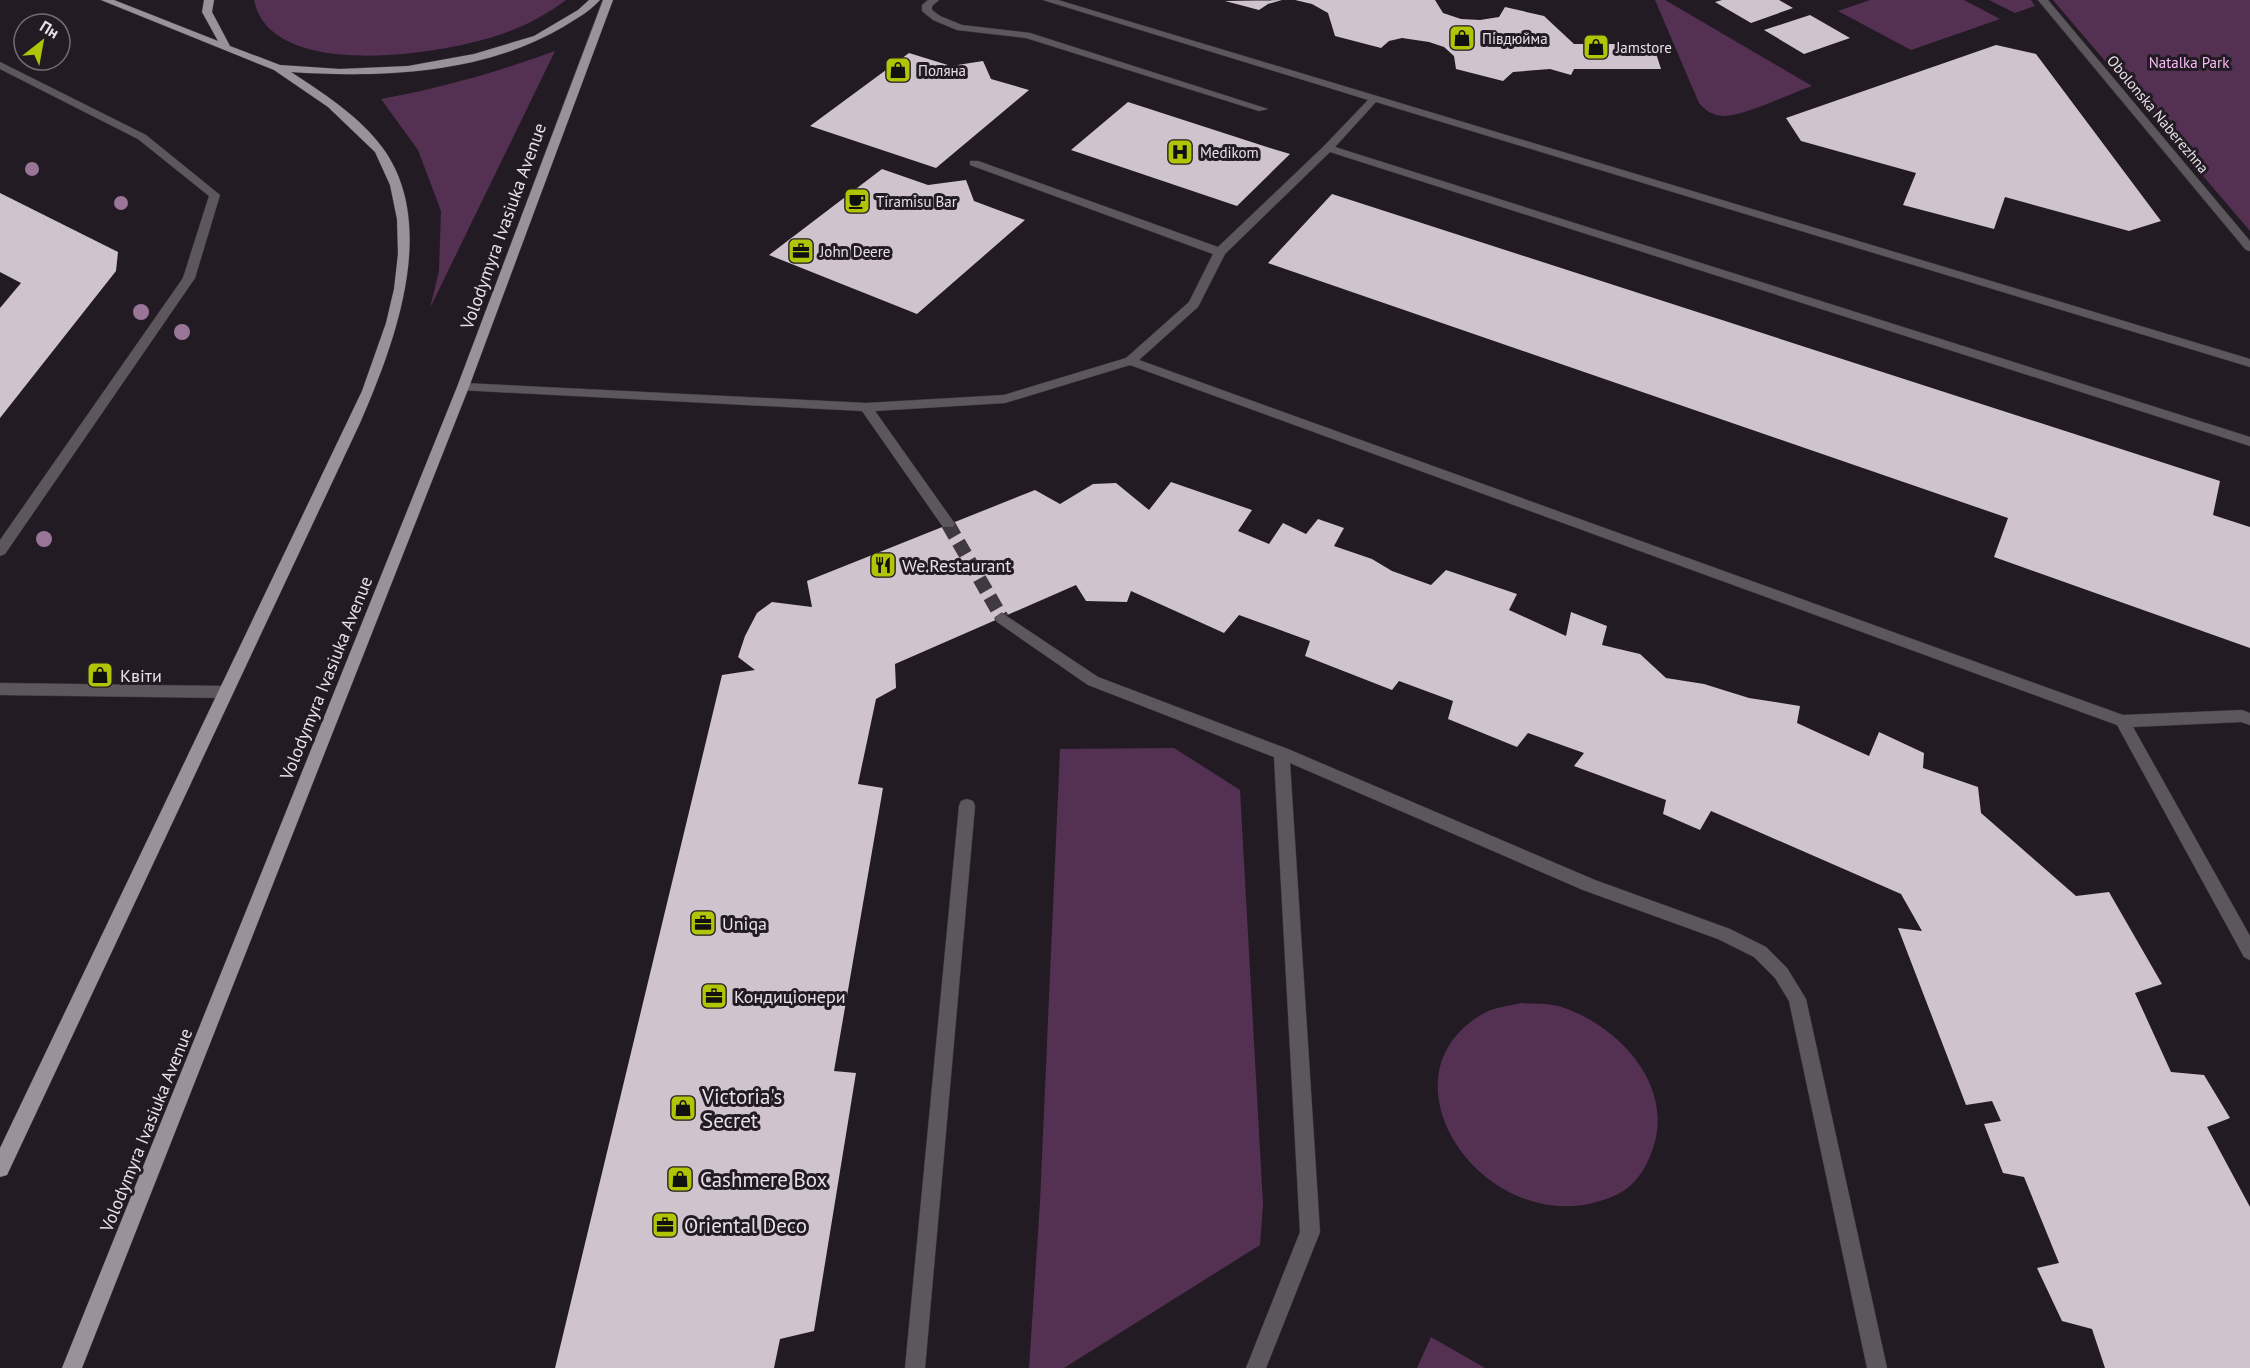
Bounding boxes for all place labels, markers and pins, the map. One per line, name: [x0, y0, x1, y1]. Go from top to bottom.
shop icon: Півдюйма: [1447, 23, 1477, 53]
place label: Півдюйма: [1482, 29, 1548, 48]
shop icon: Jamstore: [1581, 32, 1611, 62]
place label: Jamstore: [1615, 38, 1672, 57]
shop icon: Поляна: [883, 55, 913, 85]
place label: Поляна: [918, 61, 966, 80]
hospital icon: Medikom: [1165, 137, 1195, 167]
place label: Medikom: [1200, 143, 1259, 162]
cafe icon: Tiramisu Bar: [842, 186, 872, 216]
place label: Tiramisu Bar: [876, 192, 957, 211]
office icon: John Deere: [786, 236, 816, 266]
place label: John Deere: [819, 242, 890, 261]
restaurant icon: We.Restaurant: [868, 550, 898, 580]
place label: We.Restaurant: [902, 554, 1011, 577]
shop icon: Квiти: [85, 660, 115, 690]
place label: Квiти: [120, 664, 162, 687]
office icon: Uniqa: [688, 908, 718, 938]
place label: Uniqa: [722, 912, 767, 935]
office icon: Кондиціонери: [699, 981, 729, 1011]
place label: Кондиціонери: [734, 985, 846, 1008]
place label: Victoria's Secret: [701, 1083, 782, 1134]
shop icon: Victoria's Secret: [668, 1093, 698, 1123]
shop icon: Cashmere Box: [665, 1164, 695, 1194]
place label: Cashmere Box: [700, 1166, 828, 1193]
office icon: Oriental Deco: [650, 1210, 680, 1240]
place label: Oriental Deco: [684, 1212, 807, 1239]

